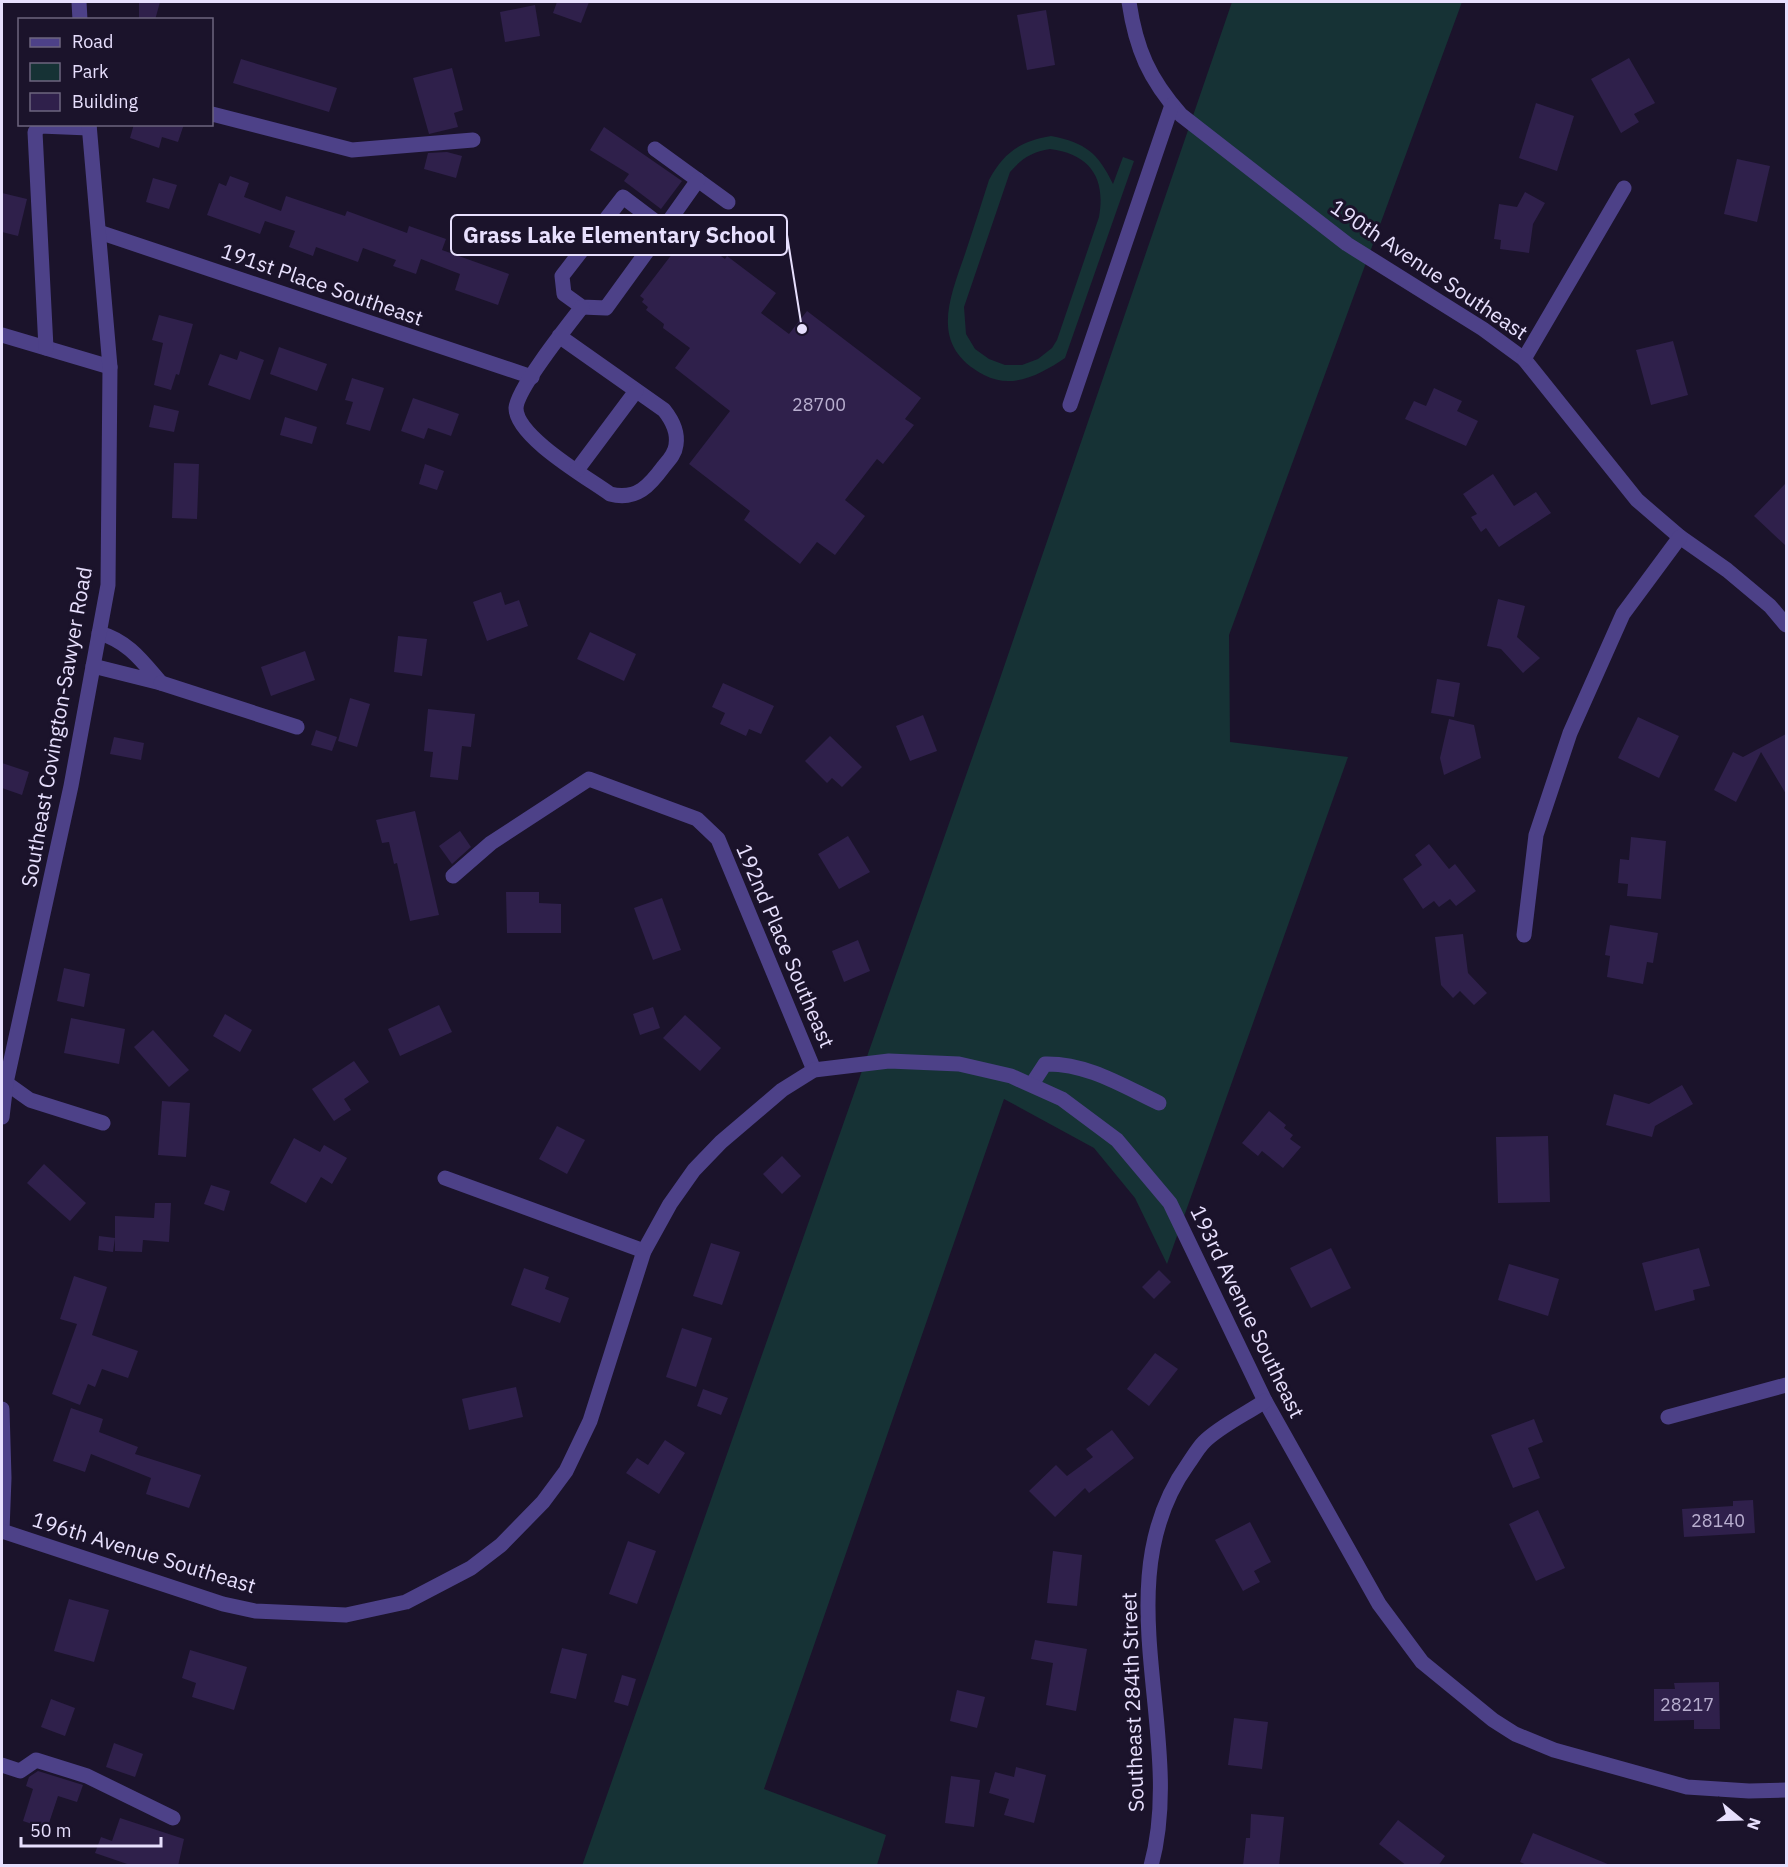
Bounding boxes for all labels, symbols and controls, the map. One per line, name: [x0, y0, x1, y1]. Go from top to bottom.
legend: [18, 18, 213, 126]
text: Road: [72, 30, 113, 53]
text: Park: [72, 60, 109, 83]
text: Building: [72, 90, 139, 113]
street label: 190th Avenue Southeast: [1325, 193, 1534, 346]
callout: Grass Lake Elementary School: [451, 215, 787, 255]
text: Grass Lake Elementary School: [463, 220, 775, 249]
street label: 191st Place Southeast: [217, 236, 427, 332]
house number: 28700: [792, 393, 846, 416]
street label: Southeast Covington-Sawyer Road: [14, 564, 98, 889]
street label: 192nd Place Southeast: [730, 839, 842, 1052]
street label: 193rd Avenue Southeast: [1184, 1201, 1312, 1422]
street label: 196th Avenue Southeast: [29, 1505, 260, 1599]
house number: 28140: [1691, 1509, 1745, 1532]
street label: Southeast 284th Street: [1114, 1592, 1150, 1812]
house number: 28217: [1660, 1693, 1714, 1716]
north arrow: [1710, 1789, 1770, 1849]
scale bar: [21, 1810, 160, 1848]
text: N: [1743, 1815, 1766, 1833]
text: 50 m: [30, 1819, 72, 1842]

